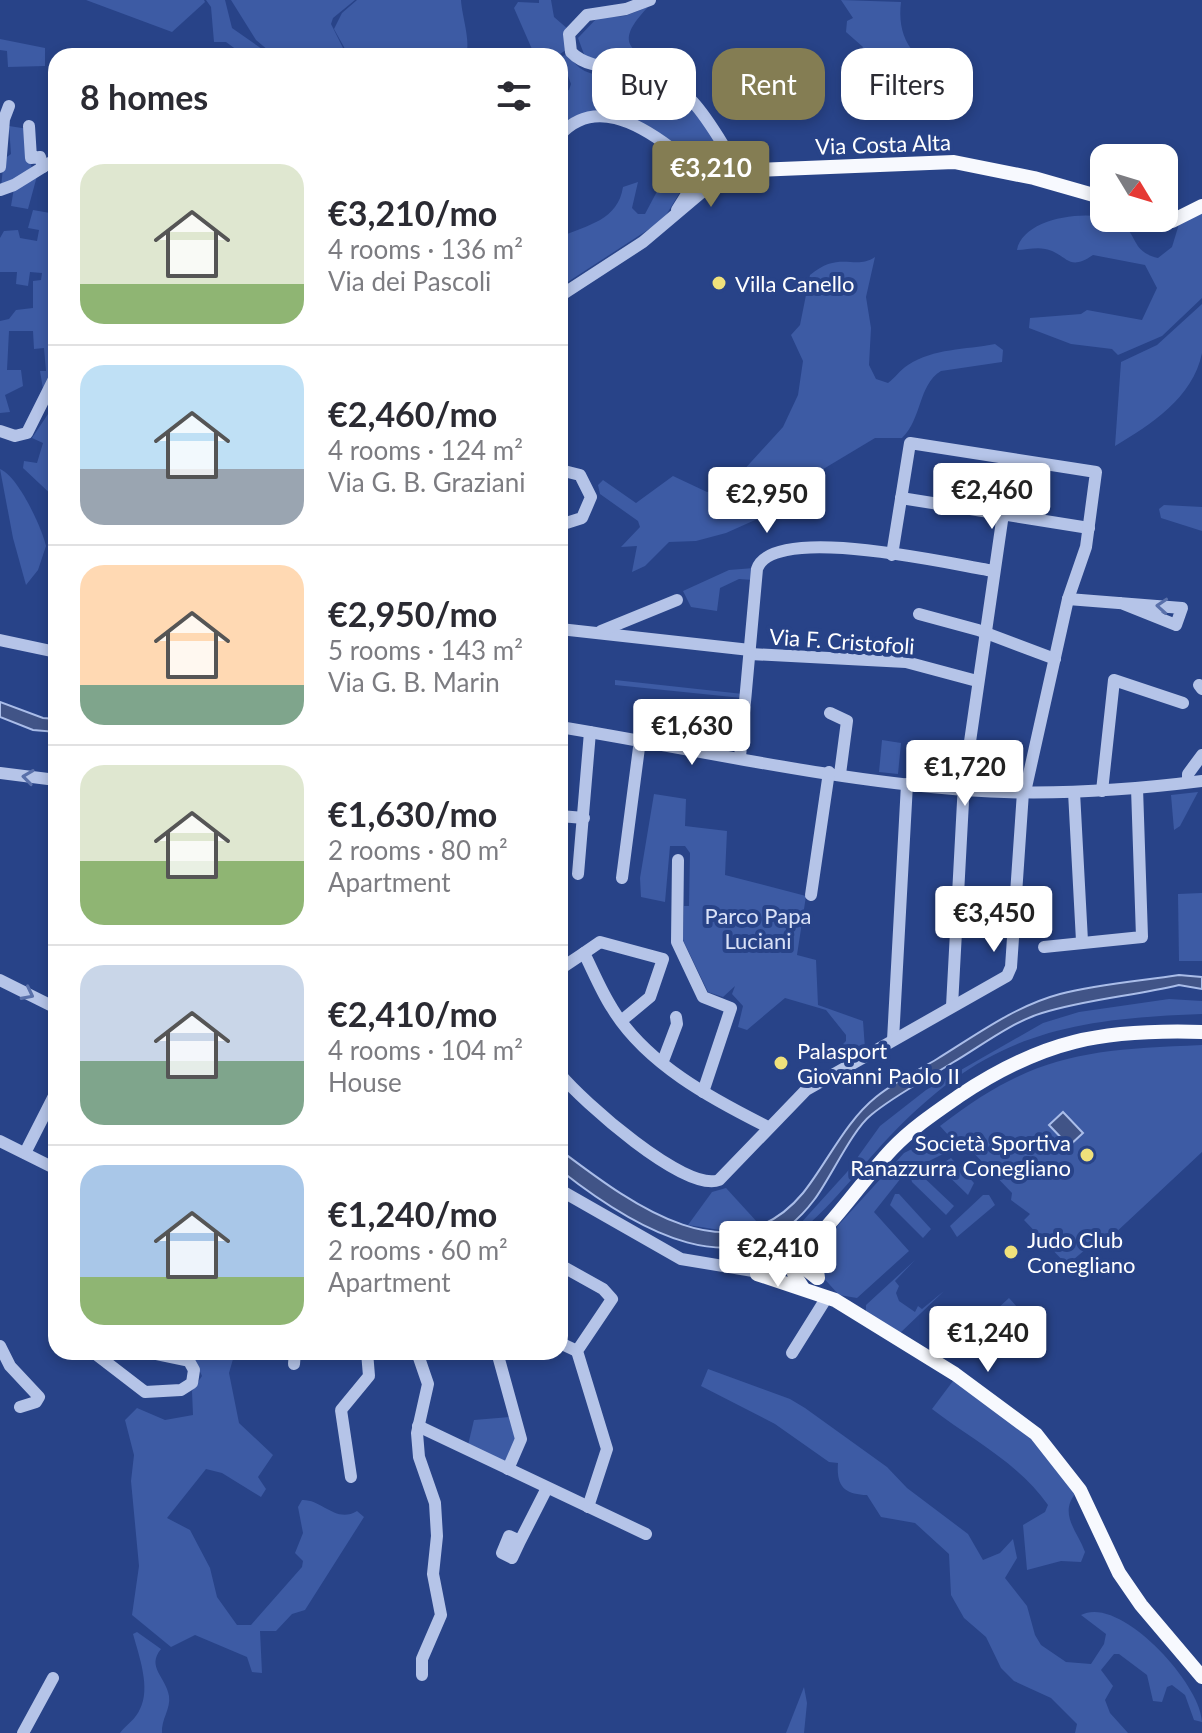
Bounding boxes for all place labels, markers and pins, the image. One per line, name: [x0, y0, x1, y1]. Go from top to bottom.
pin: €3,210: [646, 141, 776, 209]
place label: Villa Canello: [735, 270, 855, 297]
marker: Villa Canello: [710, 274, 728, 292]
pin: €2,460: [927, 463, 1057, 531]
pin: €2,950: [702, 467, 832, 535]
pin: €1,630: [627, 699, 757, 767]
pin: €1,720: [900, 740, 1030, 808]
pin: €3,450: [929, 886, 1059, 954]
place label: Palasport Giovanni Paolo II: [797, 1037, 960, 1089]
marker: Palasport Giovanni Paolo II: [772, 1054, 790, 1072]
place label: Società Sportiva Ranazzurra Conegliano: [850, 1129, 1071, 1181]
marker: Società Sportiva Ranazzurra Conegliano: [1078, 1146, 1096, 1164]
pin: €2,410: [713, 1221, 843, 1289]
place label: Judo Club Conegliano: [1027, 1226, 1135, 1278]
marker: Judo Club Conegliano: [1002, 1243, 1020, 1261]
pin: €1,240: [923, 1306, 1053, 1374]

